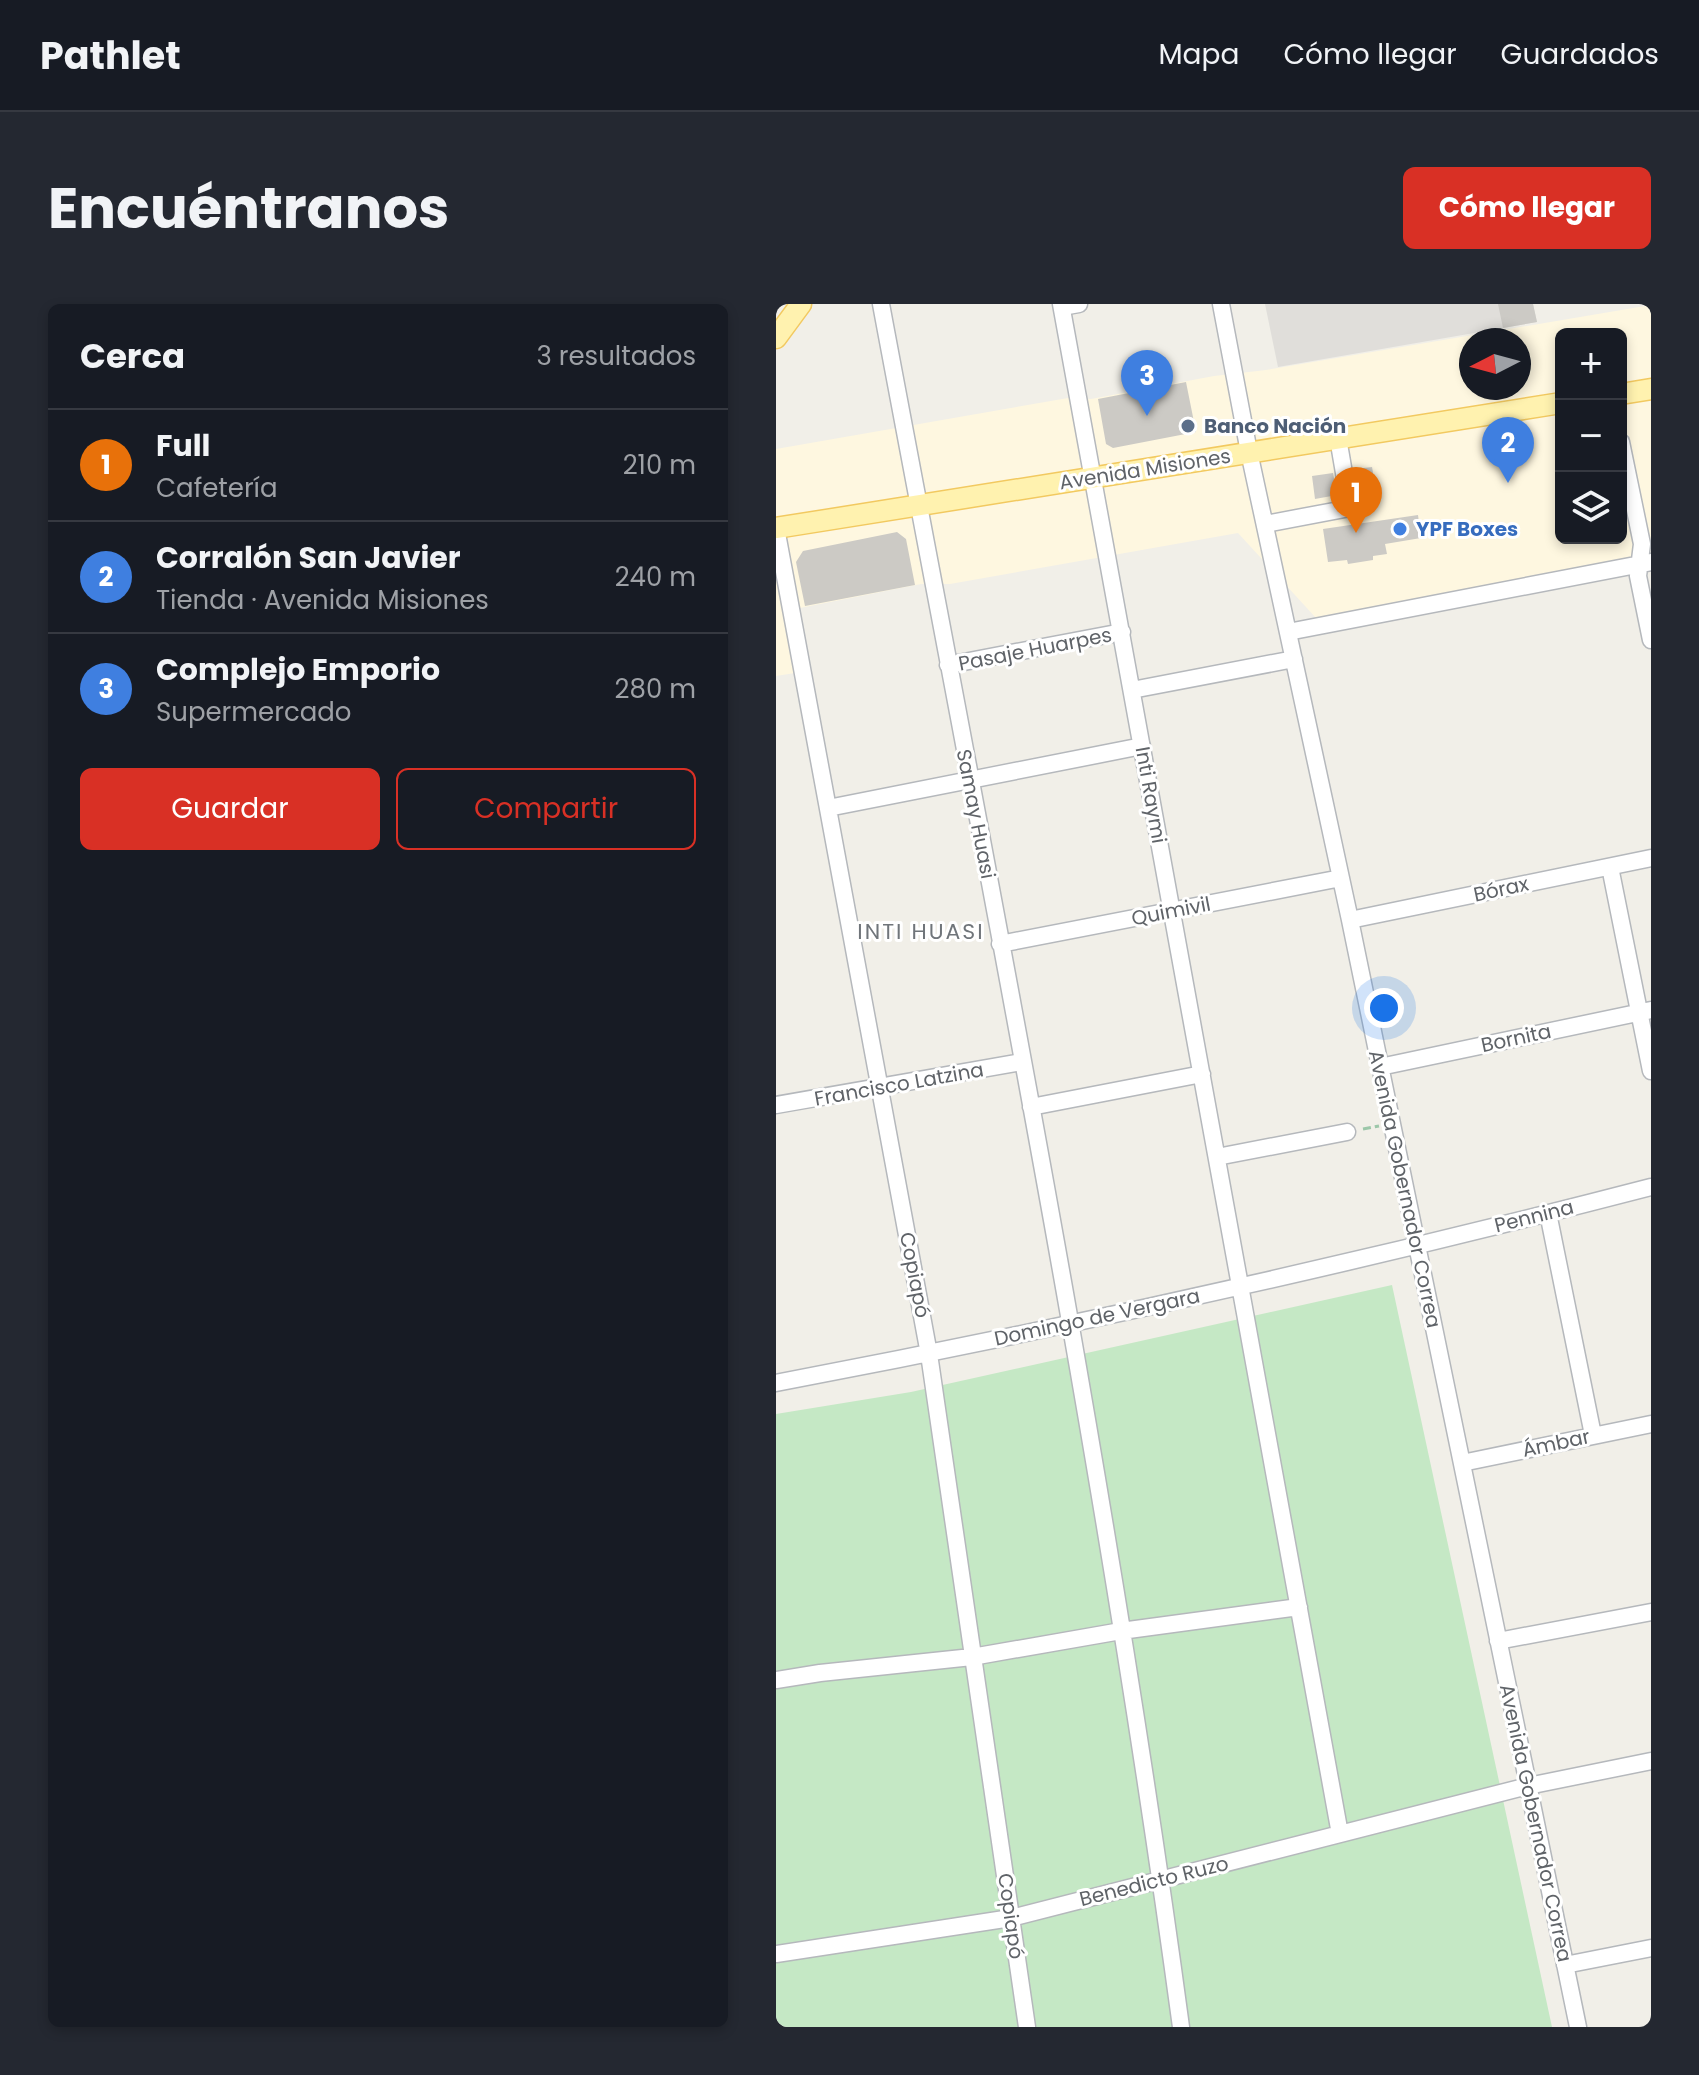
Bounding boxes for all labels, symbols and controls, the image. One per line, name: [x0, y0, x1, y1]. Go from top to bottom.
text: Pathlet: [40, 29, 181, 82]
text: Mapa: [1158, 35, 1239, 74]
text: Cómo llegar: [1283, 35, 1457, 74]
text: Guardados: [1501, 35, 1659, 74]
button: Cómo llegar: [1403, 167, 1651, 249]
text: Encuéntranos: [48, 169, 449, 248]
north arrow: [1459, 328, 1531, 400]
map controls: [1555, 328, 1627, 544]
button: +: [1555, 328, 1627, 400]
text: Cerca: [80, 332, 185, 380]
text: 3 resultados: [536, 338, 696, 374]
pin: 3: [1121, 350, 1173, 416]
button: −: [1555, 400, 1627, 472]
place label: Banco Nación: [1204, 412, 1346, 440]
marker: Banco Nación: [1179, 417, 1197, 435]
pin: 2: [1482, 417, 1534, 483]
text: Full: [156, 424, 210, 467]
street label: Avenida Misiones: [1057, 442, 1233, 496]
text: 1: [101, 447, 111, 483]
text: 210 m: [623, 447, 696, 483]
pin: 1: [1330, 467, 1382, 533]
text: Cafetería: [156, 470, 278, 506]
button: layers: [1555, 472, 1627, 544]
place label: YPF Boxes: [1416, 515, 1518, 543]
marker: YPF Boxes: [1391, 520, 1409, 538]
text: Corralón San Javier: [156, 536, 461, 579]
text: 2: [99, 559, 113, 595]
text: 240 m: [615, 559, 696, 595]
text: Tienda · Avenida Misiones: [156, 582, 489, 618]
street label: Pasaje Huarpes: [956, 620, 1114, 678]
text: Complejo Emporio: [156, 648, 440, 691]
text: 3: [98, 671, 114, 707]
text: 280 m: [615, 671, 696, 707]
text: Supermercado: [156, 694, 351, 730]
street label: Inti Raymi: [1129, 744, 1173, 846]
street label: Samay Huasi: [950, 747, 1002, 881]
button: Guardar: [80, 768, 380, 850]
button: Compartir: [396, 768, 696, 850]
street label: Bórax: [1471, 869, 1532, 908]
street label: Quimivil: [1129, 890, 1213, 932]
district label: INTI HUASI: [857, 916, 985, 947]
your location: [1364, 988, 1404, 1028]
street label: Bornita: [1478, 1017, 1554, 1059]
street label: Avenida Gobernador Correa: [1362, 1047, 1448, 1331]
street label: Francisco Latzina: [812, 1055, 986, 1113]
street label: Pennina: [1491, 1193, 1577, 1239]
street label: Copiapó: [893, 1230, 937, 1320]
street label: Domingo de Vergara: [992, 1282, 1202, 1352]
street label: Ámbar: [1520, 1422, 1592, 1464]
street label: Avenida Gobernador Correa: [1493, 1681, 1579, 1965]
street label: Benedicto Ruzo: [1077, 1849, 1231, 1913]
street label: Copiapó: [991, 1871, 1031, 1961]

